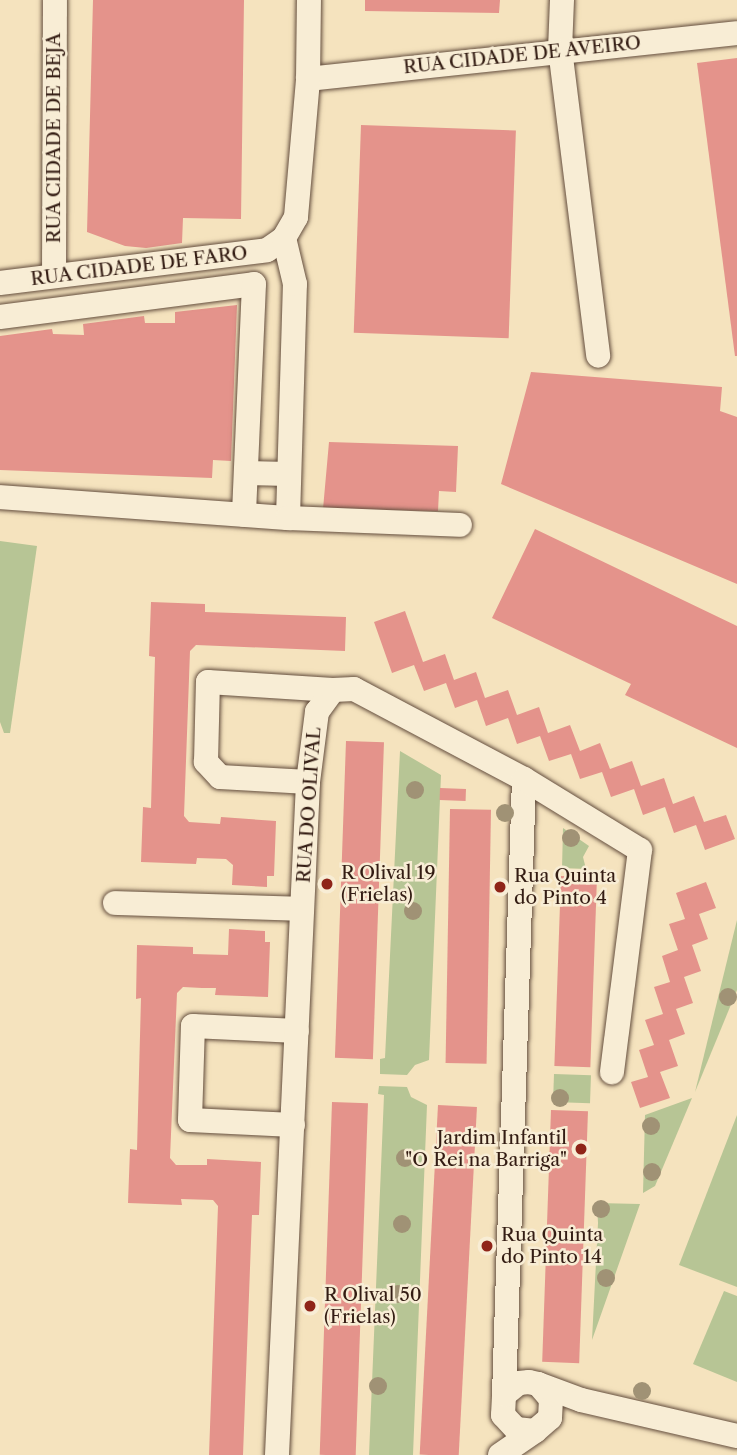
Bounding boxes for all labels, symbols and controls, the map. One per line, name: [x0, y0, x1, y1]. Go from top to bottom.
street label: RUA CIDADE DE AVEIRO: [401, 31, 643, 79]
street label: RUA CIDADE DE BEJA: [43, 32, 65, 244]
street label: RUA CIDADE DE FARO: [29, 241, 249, 291]
street label: RUA DO OLIVAL: [292, 726, 326, 884]
place label: R Olival 19 (Frielas): [341, 862, 436, 906]
place label: Rua Quinta do Pinto 4: [514, 865, 617, 909]
marker: R Olival 19 (Frielas): [319, 876, 335, 892]
marker: Rua Quinta do Pinto 4: [492, 879, 508, 895]
place label: Jardim Infantil "O Rei na Barriga": [405, 1127, 567, 1171]
marker: Jardim Infantil "O Rei na Barriga": [573, 1141, 589, 1157]
place label: Rua Quinta do Pinto 14: [501, 1224, 604, 1268]
marker: Rua Quinta do Pinto 14: [479, 1238, 495, 1254]
place label: R Olival 50 (Frielas): [324, 1284, 423, 1328]
marker: R Olival 50 (Frielas): [302, 1298, 318, 1314]

